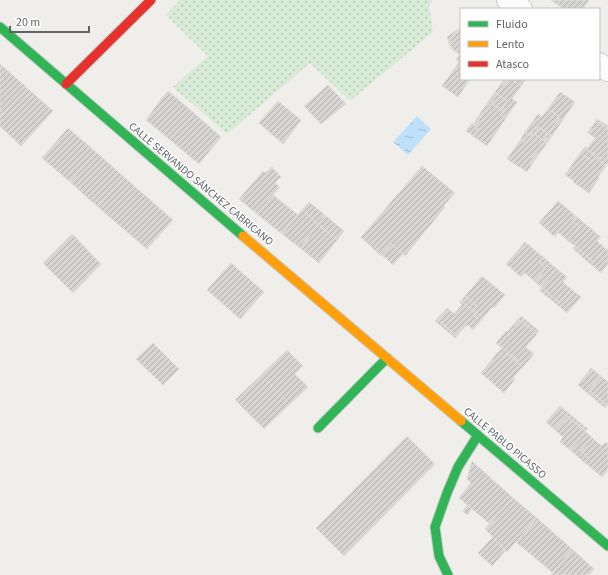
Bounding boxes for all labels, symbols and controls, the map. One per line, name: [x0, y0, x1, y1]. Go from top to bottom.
scale bar: [10, 8, 89, 34]
legend: [460, 8, 600, 80]
text: 20 m: [16, 14, 40, 31]
text: Fluido: [496, 16, 528, 33]
text: Lento: [496, 36, 525, 53]
text: Atasco: [496, 56, 529, 73]
street label: CALLE SERVANDO SÁNCHEZ CABRICANO: [125, 119, 277, 249]
street label: CALLE PABLO PICASSO: [460, 404, 550, 482]

